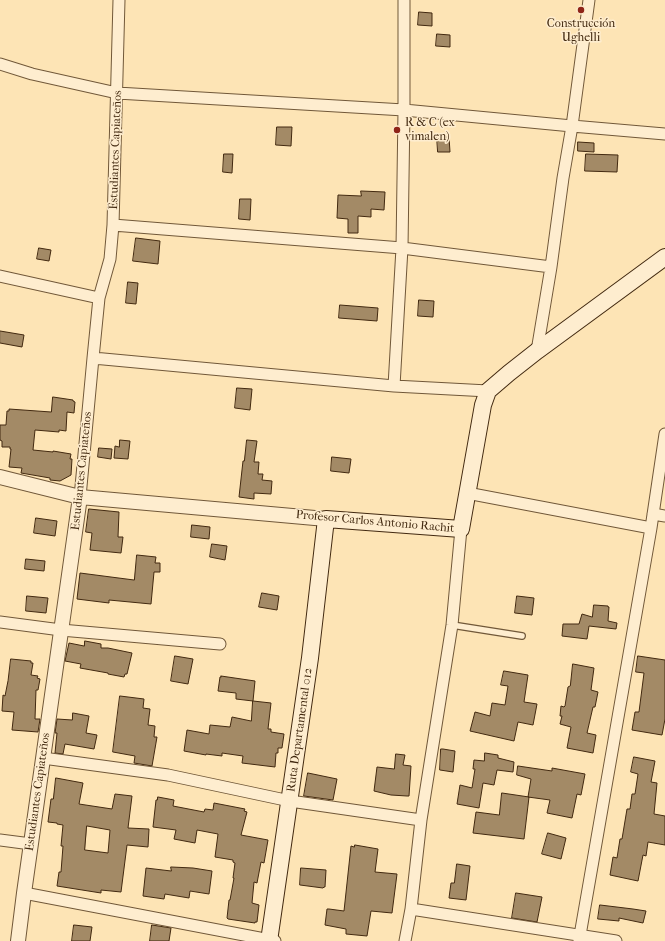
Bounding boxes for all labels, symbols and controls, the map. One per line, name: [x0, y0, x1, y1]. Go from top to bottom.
marker: Construcción Ughelli: [576, 5, 586, 15]
place label: Construcción Ughelli: [547, 17, 615, 45]
street label: Estudiantes Capiateños: [107, 90, 125, 210]
place label: R & C (ex vimalen): [405, 116, 455, 144]
marker: R & C (ex vimalen): [392, 125, 402, 135]
street label: Estudiantes Capiateños: [69, 411, 95, 531]
street label: Profesor Carlos Antonio Rachit: [295, 508, 455, 536]
street label: Ruta Departamental 012: [284, 667, 316, 793]
street label: Estudiantes Capiateños: [23, 732, 53, 852]

